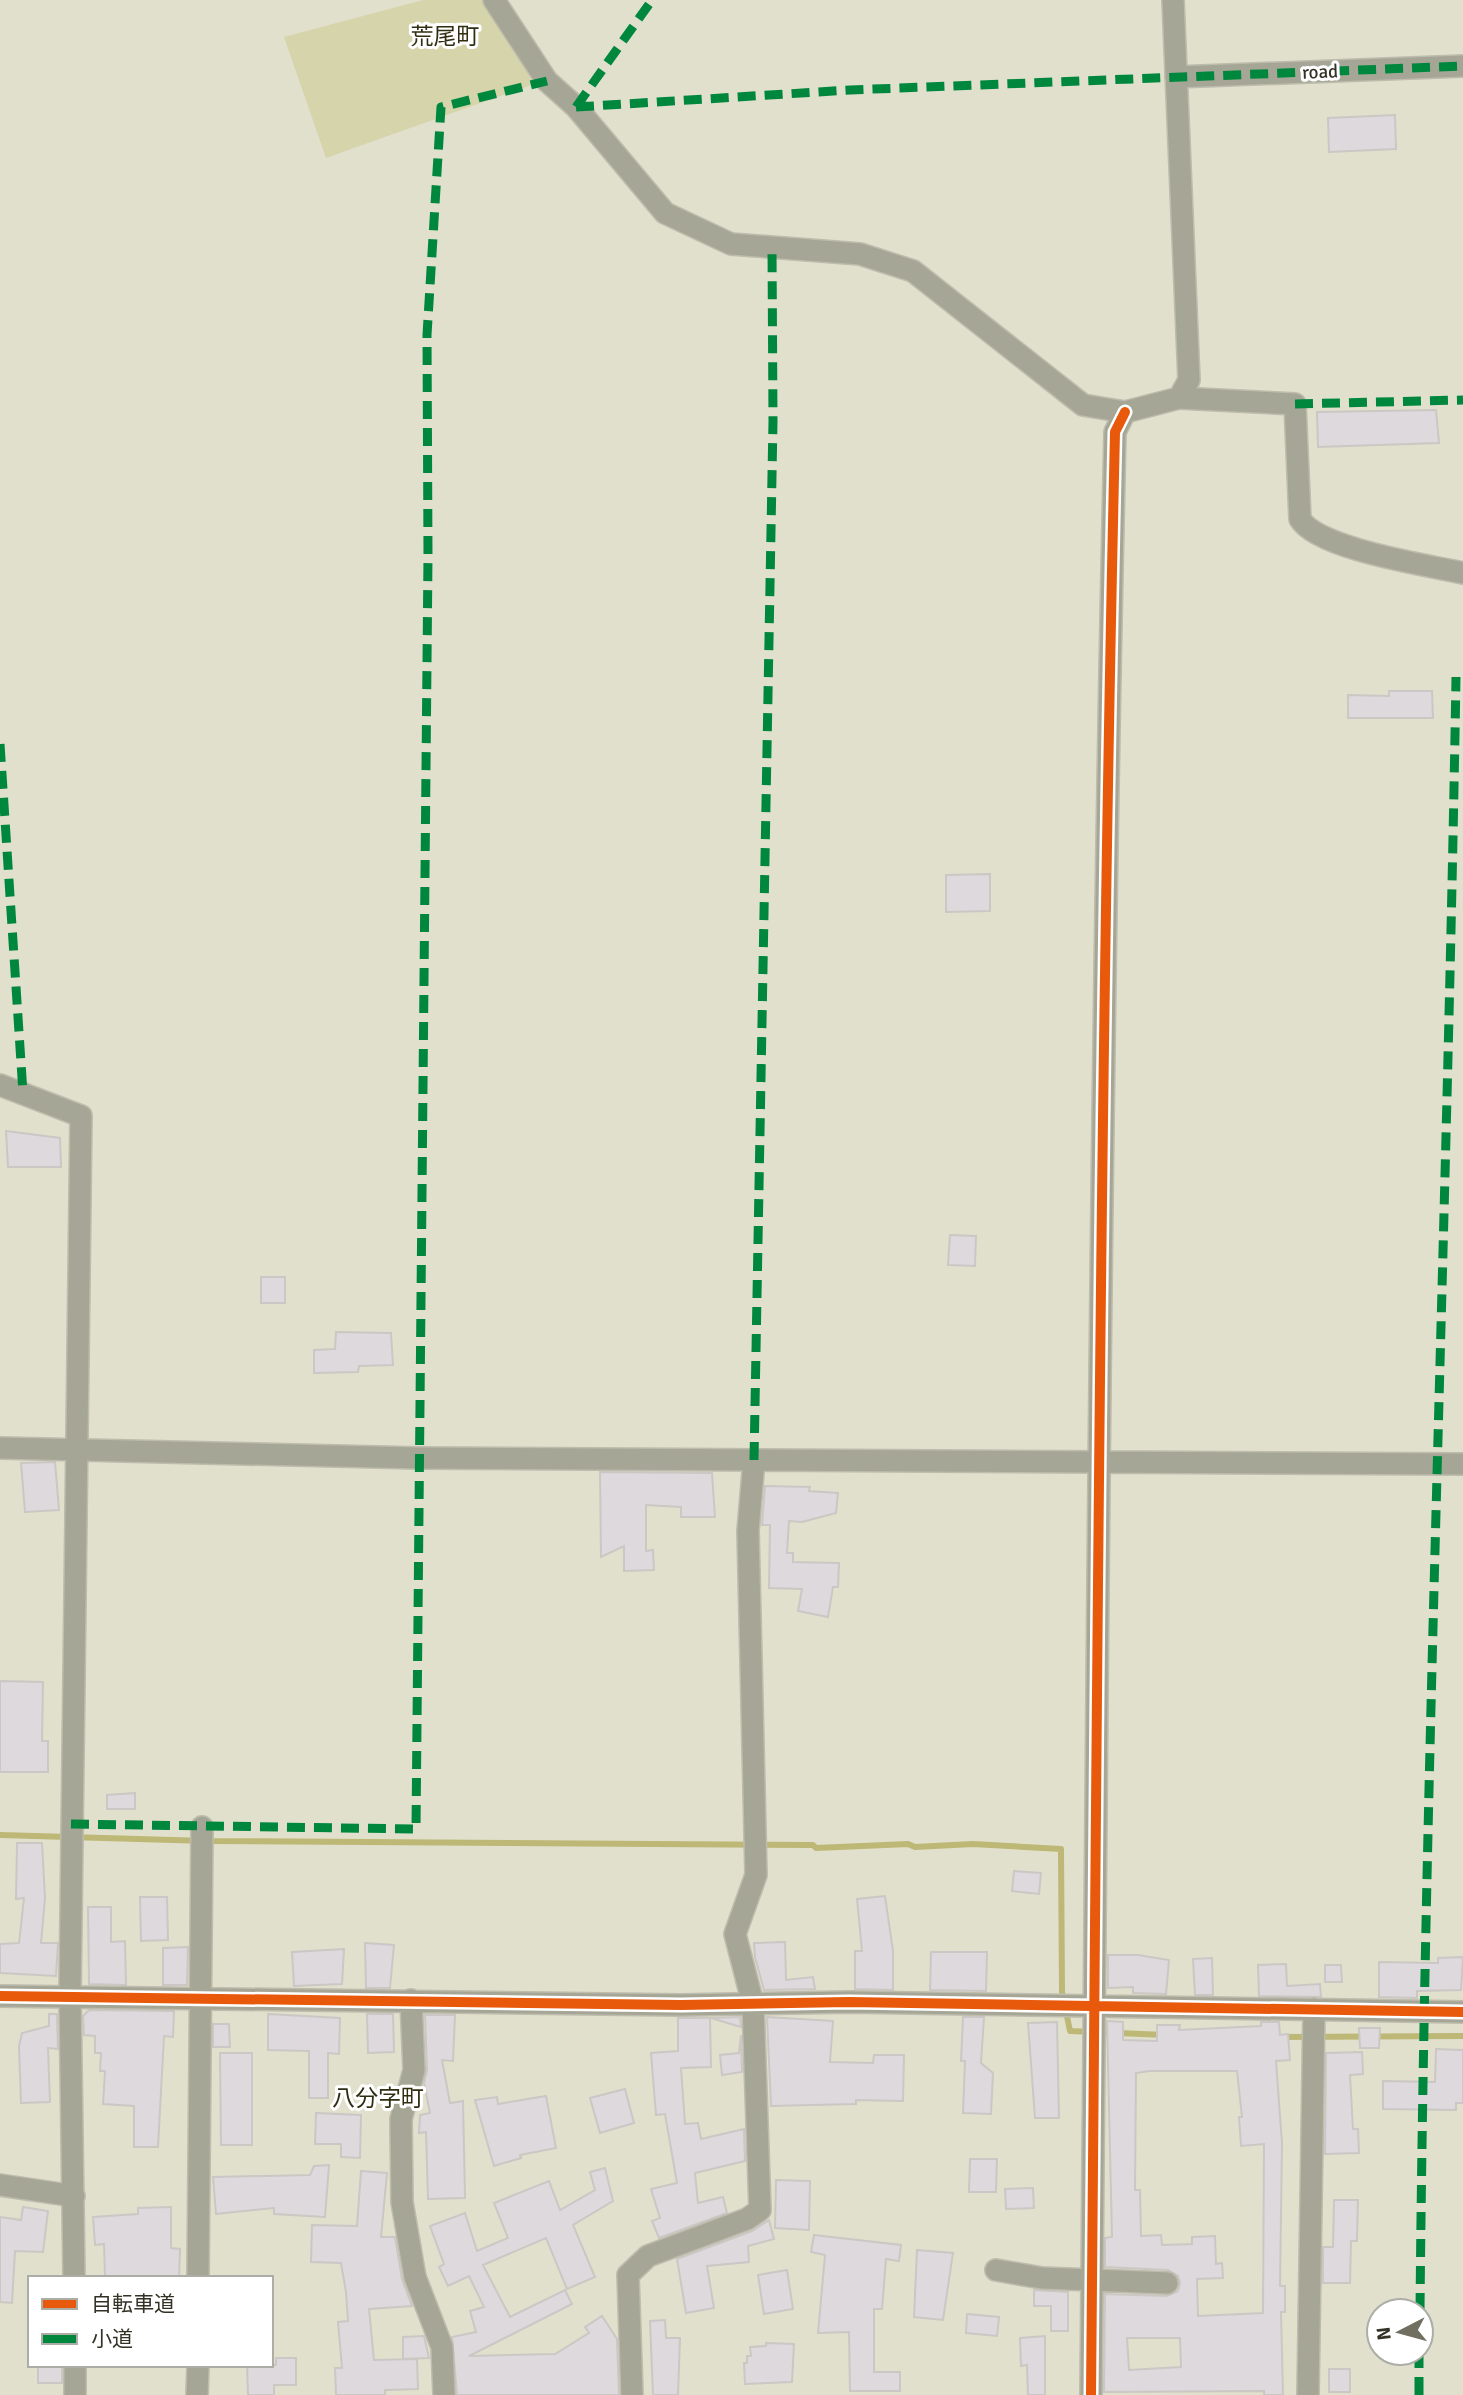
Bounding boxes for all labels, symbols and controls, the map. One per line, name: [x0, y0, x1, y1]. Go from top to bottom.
district label: 荒尾町: [411, 22, 480, 51]
street label: road: [1302, 59, 1339, 85]
district label: 八分字町: [332, 2084, 424, 2113]
legend: [28, 2276, 273, 2367]
text: 自転車道: [91, 2291, 175, 2317]
north arrow: [1365, 2297, 1435, 2367]
text: 小道: [91, 2326, 133, 2352]
text: N: [1371, 2326, 1397, 2341]

